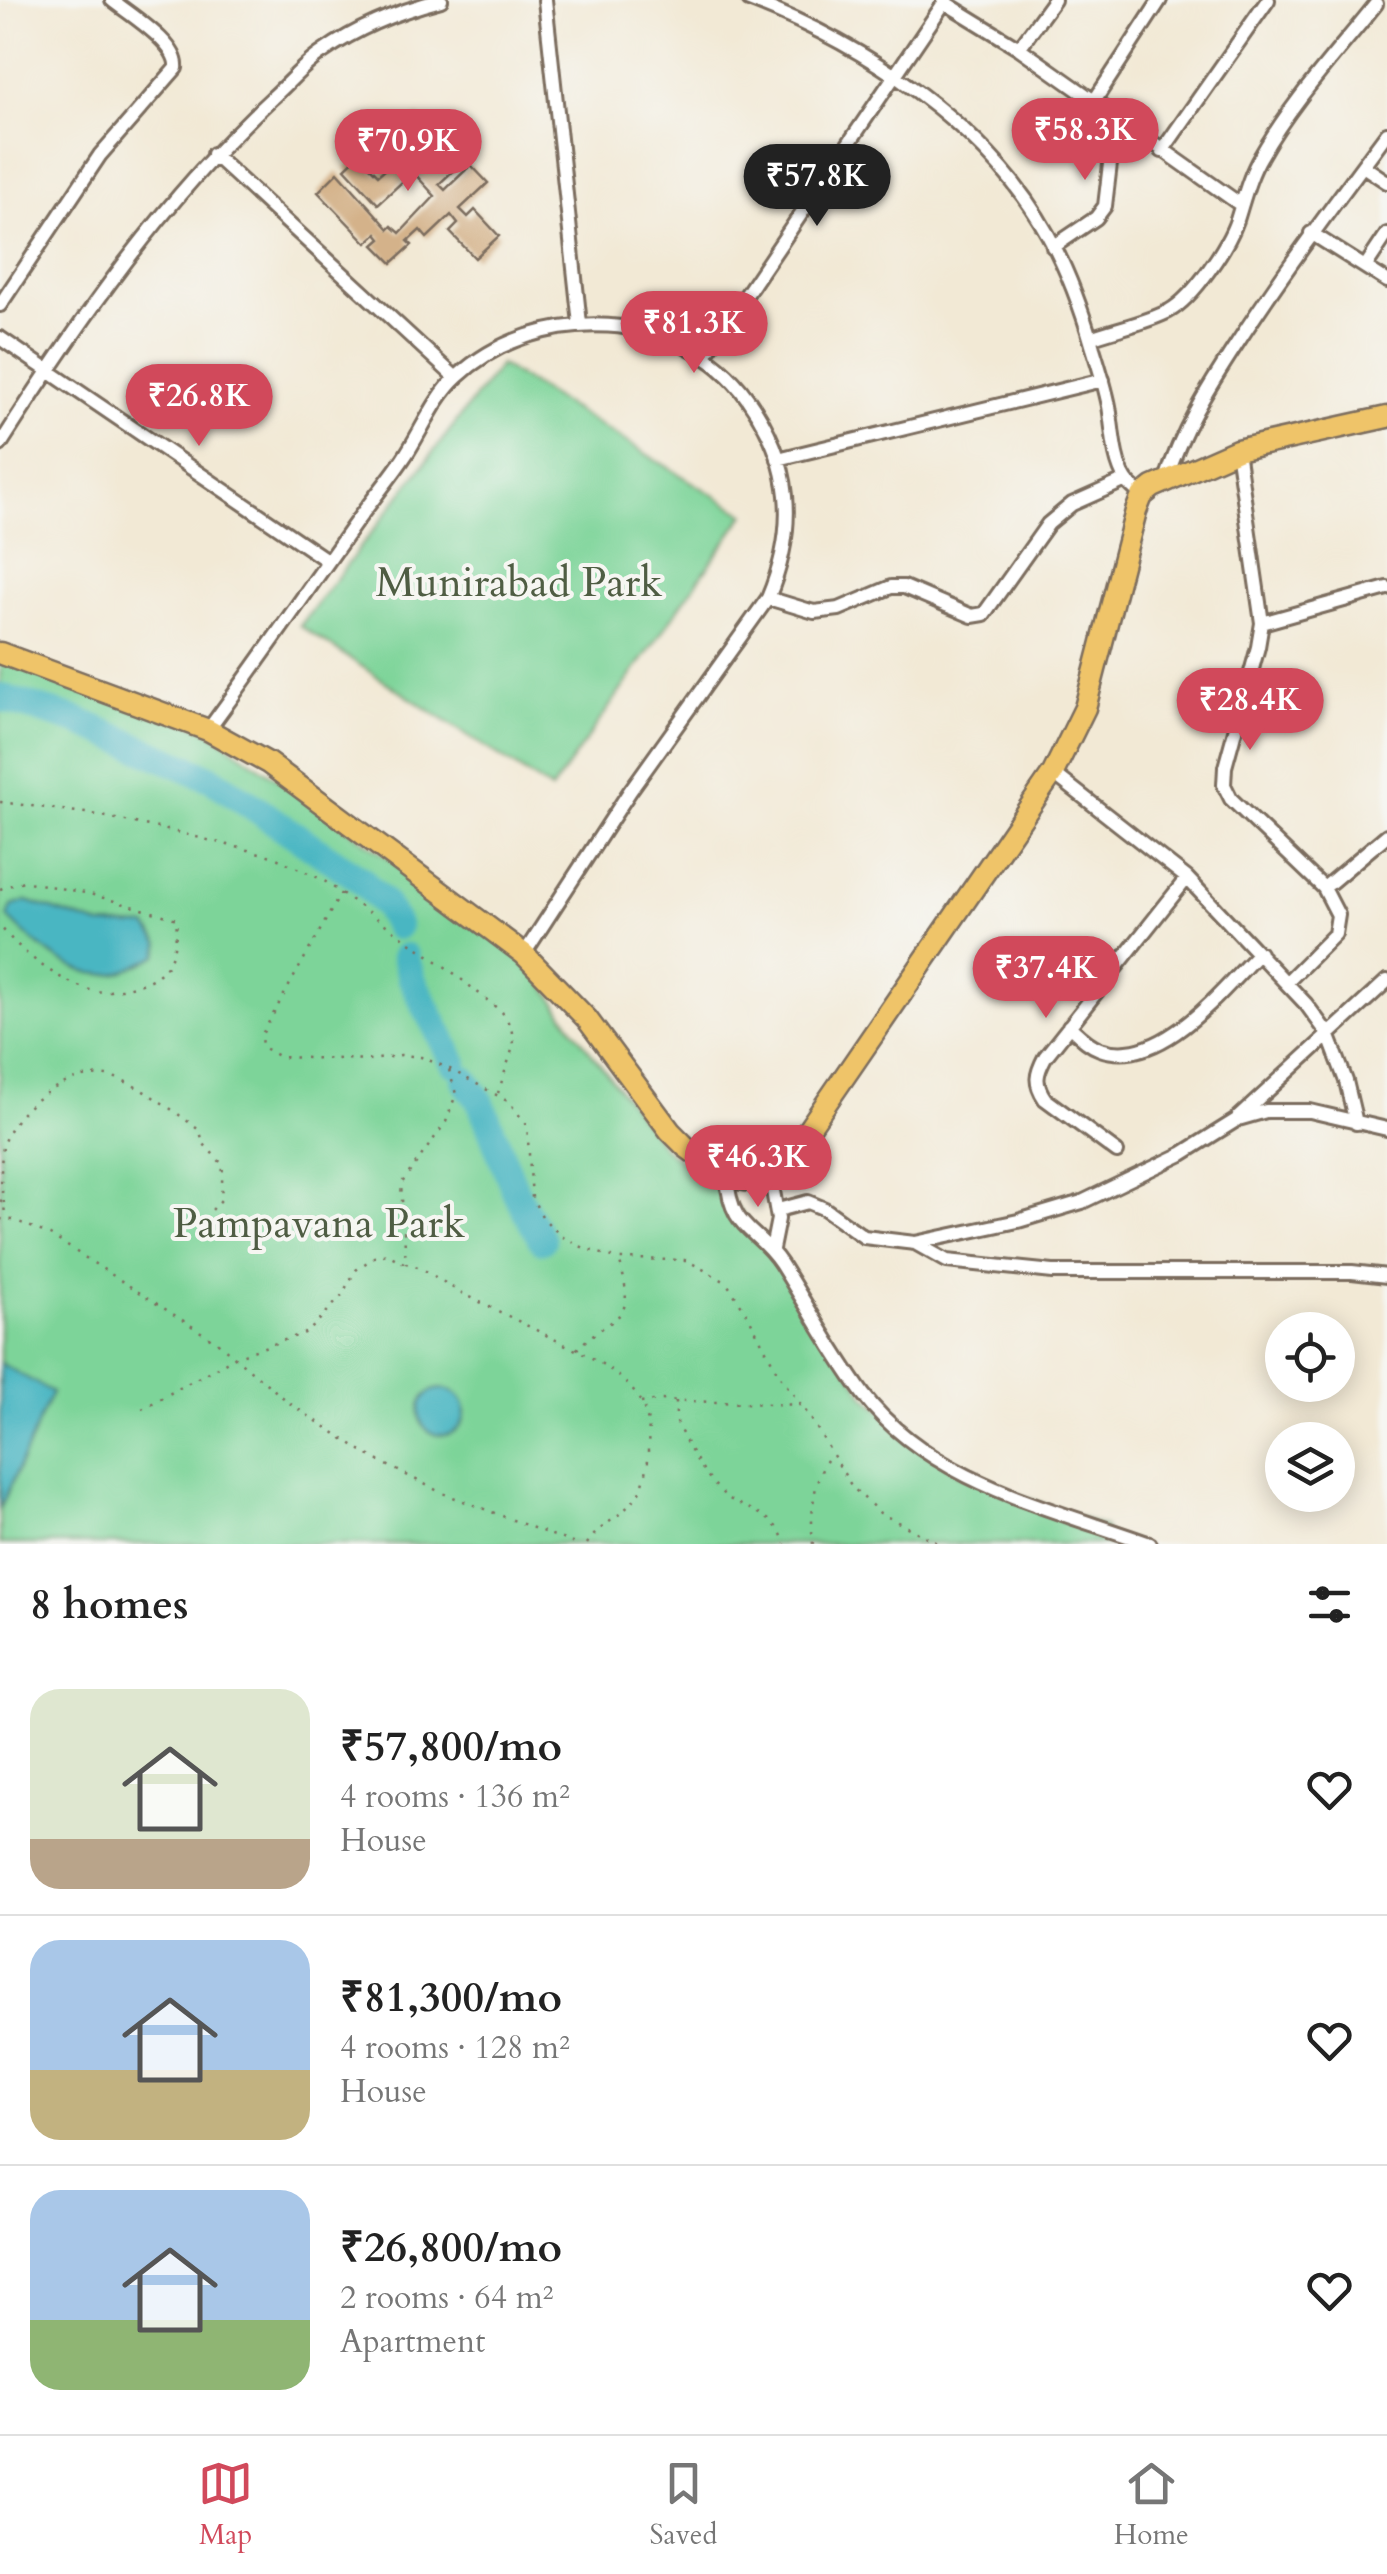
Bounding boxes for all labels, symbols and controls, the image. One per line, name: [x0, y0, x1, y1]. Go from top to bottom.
pin: ₹58.3K: [1004, 98, 1166, 183]
text: ₹58.3K: [1034, 108, 1136, 152]
pin: ₹70.9K: [327, 109, 489, 194]
text: ₹70.9K: [357, 119, 459, 163]
pin: ₹57.8K: [736, 144, 898, 229]
text: ₹57.8K: [766, 154, 868, 198]
pin: ₹81.3K: [613, 291, 775, 376]
text: ₹81.3K: [643, 301, 745, 345]
pin: ₹26.8K: [118, 364, 280, 449]
text: ₹26.8K: [148, 374, 250, 418]
park label: Munirabad Park: [376, 554, 663, 611]
pin: ₹28.4K: [1169, 668, 1331, 753]
text: ₹28.4K: [1199, 678, 1301, 722]
pin: ₹37.4K: [965, 936, 1127, 1021]
text: ₹37.4K: [995, 946, 1097, 990]
pin: ₹46.3K: [677, 1125, 839, 1210]
text: ₹46.3K: [707, 1135, 809, 1179]
park label: Pampavana Park: [173, 1195, 466, 1252]
map controls: [1265, 1312, 1355, 1512]
button: locate: [1265, 1312, 1355, 1402]
button: layers: [1265, 1422, 1355, 1512]
text: 8 homes: [30, 1576, 188, 1633]
icon: filters: [1302, 1577, 1357, 1632]
text: ₹57,800/mo: [340, 1718, 562, 1775]
icon: home: [110, 1729, 230, 1849]
icon: heart: [1302, 1762, 1357, 1817]
text: 4 rooms · 136 m²: [340, 1775, 570, 1819]
text: House: [340, 1819, 427, 1863]
text: ₹81,300/mo: [340, 1969, 562, 2026]
icon: home: [110, 1980, 230, 2100]
icon: heart: [1302, 2013, 1357, 2068]
text: 4 rooms · 128 m²: [340, 2026, 570, 2070]
text: House: [340, 2070, 427, 2114]
text: ₹26,800/mo: [340, 2219, 562, 2276]
icon: home: [110, 2230, 230, 2350]
icon: heart: [1302, 2263, 1357, 2318]
text: 2 rooms · 64 m²: [340, 2276, 553, 2320]
text: Apartment: [340, 2320, 485, 2364]
tab: Map: [198, 2456, 253, 2554]
tab: Saved: [650, 2456, 717, 2554]
tab: Home: [1114, 2456, 1189, 2554]

